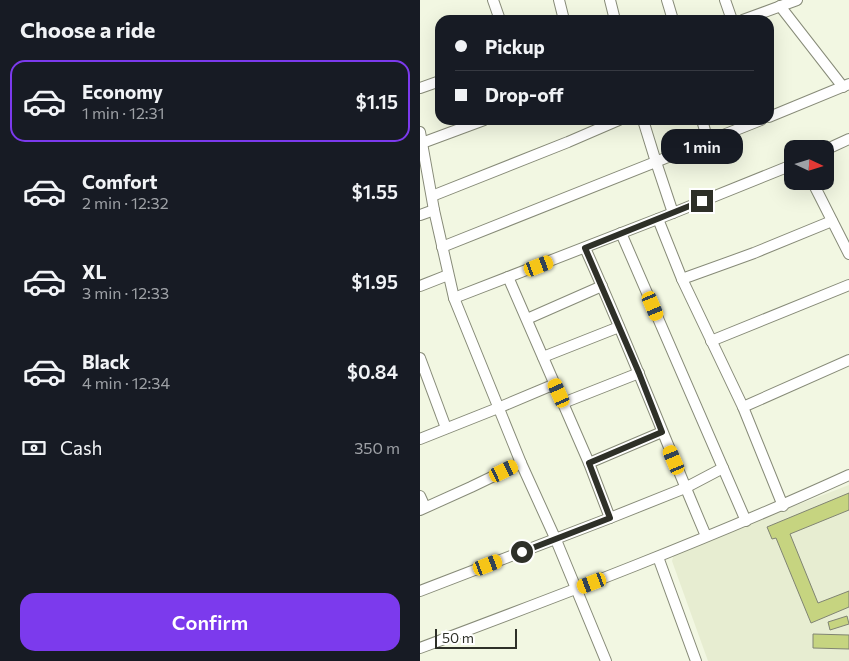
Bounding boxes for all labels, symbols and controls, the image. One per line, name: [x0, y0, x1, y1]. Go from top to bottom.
text: Choose a ride: [20, 16, 155, 43]
text: Pickup: [485, 35, 545, 58]
icon: car: [22, 79, 67, 124]
text: Economy: [82, 80, 163, 103]
text: Drop-off: [485, 83, 564, 106]
text: $1.15: [356, 90, 398, 113]
text: 1 min · 12:31: [82, 103, 165, 122]
callout: 1 min: [661, 128, 743, 164]
text: 1 min: [683, 137, 721, 156]
north arrow: [784, 140, 834, 190]
map controls: [784, 140, 834, 190]
icon: car: [22, 169, 67, 214]
text: Comfort: [82, 170, 158, 193]
text: $1.55: [352, 180, 398, 203]
route end: [691, 190, 713, 212]
text: 2 min · 12:32: [82, 193, 169, 212]
car: [522, 254, 555, 278]
icon: car: [22, 259, 67, 304]
text: XL: [82, 260, 107, 283]
text: $1.95: [351, 270, 398, 293]
text: 3 min · 12:33: [82, 283, 169, 302]
car: [640, 289, 665, 323]
icon: car: [22, 349, 67, 394]
text: Black: [82, 350, 130, 373]
text: $0.84: [347, 360, 398, 383]
text: 4 min · 12:34: [82, 373, 170, 392]
car: [546, 376, 571, 410]
icon: cash: [20, 434, 48, 462]
text: Cash: [60, 436, 102, 459]
text: 350 m: [354, 438, 400, 457]
car: [661, 443, 686, 477]
car: [487, 458, 520, 484]
route start: [511, 541, 533, 563]
car: [471, 553, 504, 577]
car: [575, 571, 608, 595]
button: Confirm: [20, 593, 400, 651]
scale bar: [435, 626, 518, 649]
text: 50 m: [442, 629, 474, 646]

